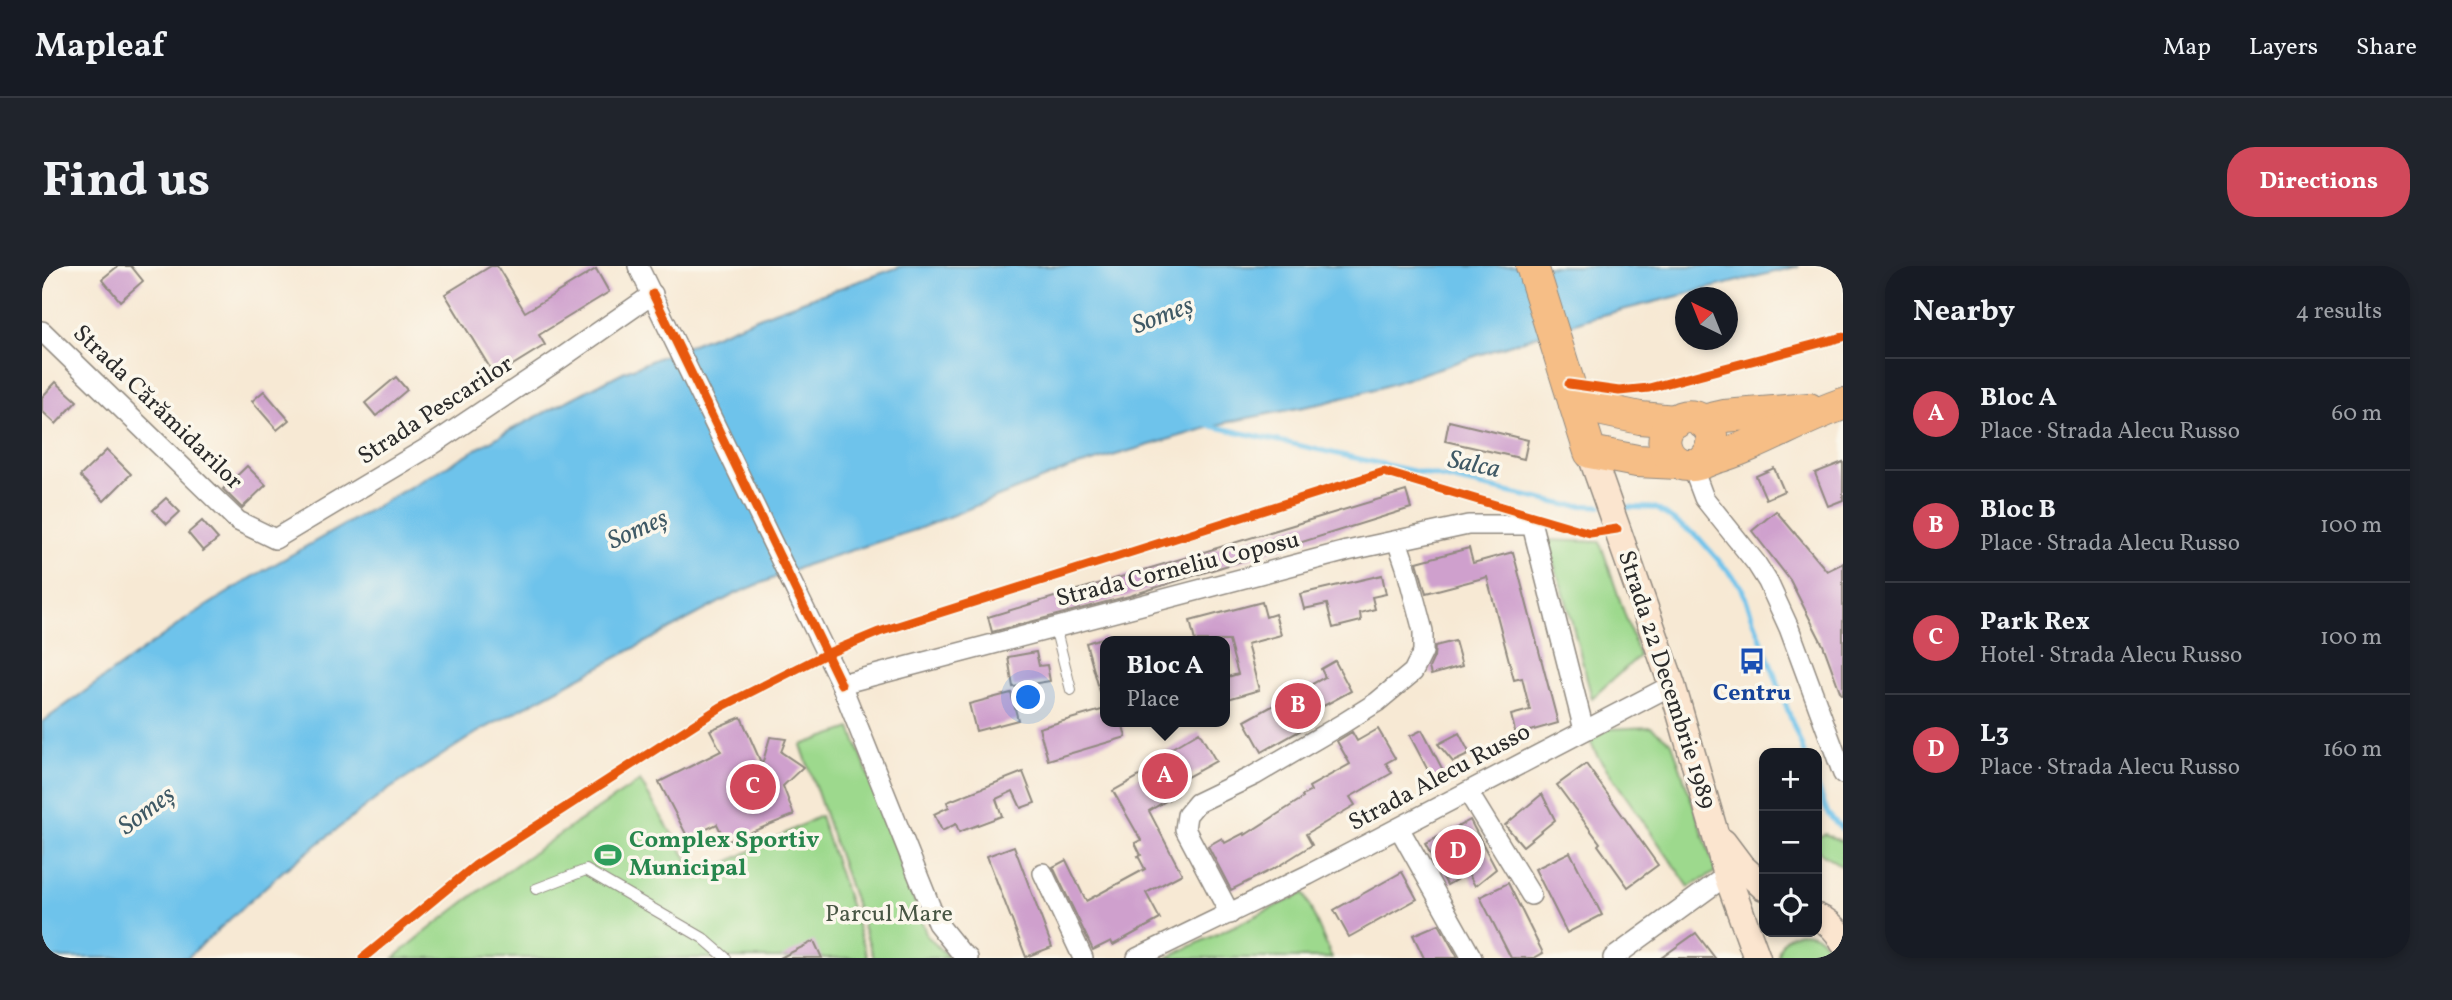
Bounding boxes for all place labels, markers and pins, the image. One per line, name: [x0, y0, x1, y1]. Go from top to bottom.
bus stop icon: Centru: [1737, 646, 1767, 676]
place label: Centru: [1713, 677, 1792, 711]
pin: B: [1275, 680, 1321, 732]
pin: A: [1142, 750, 1188, 802]
pin: C: [730, 761, 776, 813]
place label: Complex Sportiv Municipal: [629, 824, 820, 886]
pin: D: [1435, 826, 1481, 878]
sports icon: Complex Sportiv Municipal: [593, 840, 623, 870]

